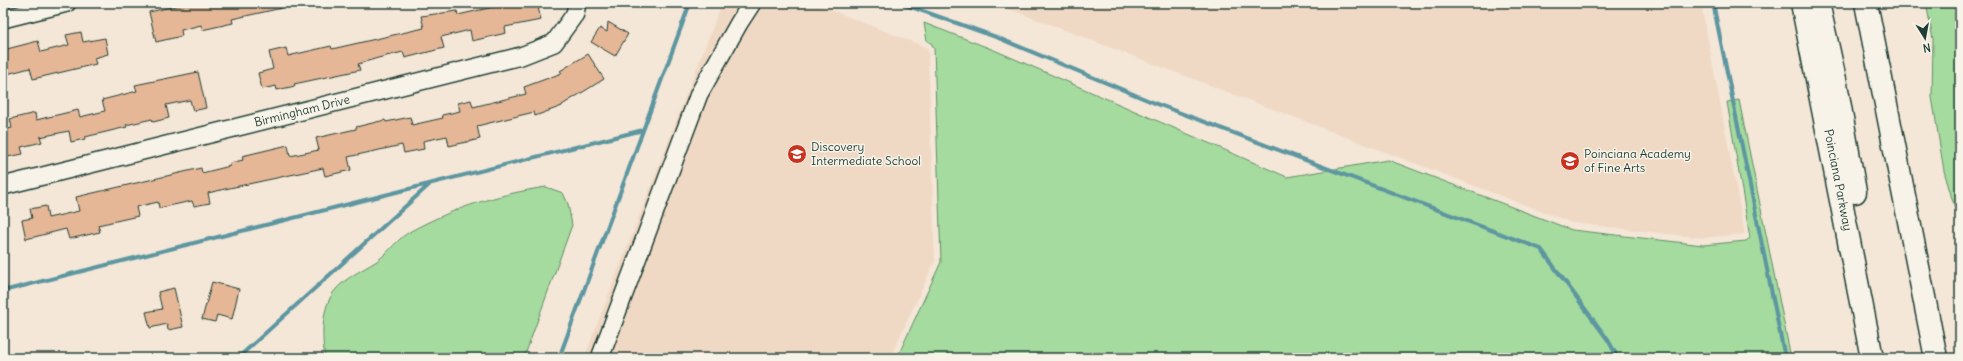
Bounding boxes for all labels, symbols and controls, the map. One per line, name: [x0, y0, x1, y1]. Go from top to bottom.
north arrow: [1905, 18, 1945, 58]
text: N: [1922, 40, 1932, 55]
street label: Birmingham Drive: [253, 91, 351, 130]
street label: Poinciana Parkway: [1821, 128, 1856, 232]
place label: Discovery Intermediate School: [811, 139, 921, 168]
school or university icon: Discovery Intermediate School: [786, 143, 808, 165]
place label: Poinciana Academy of Fine Arts: [1584, 146, 1691, 175]
school or university icon: Poinciana Academy of Fine Arts: [1559, 150, 1581, 172]

